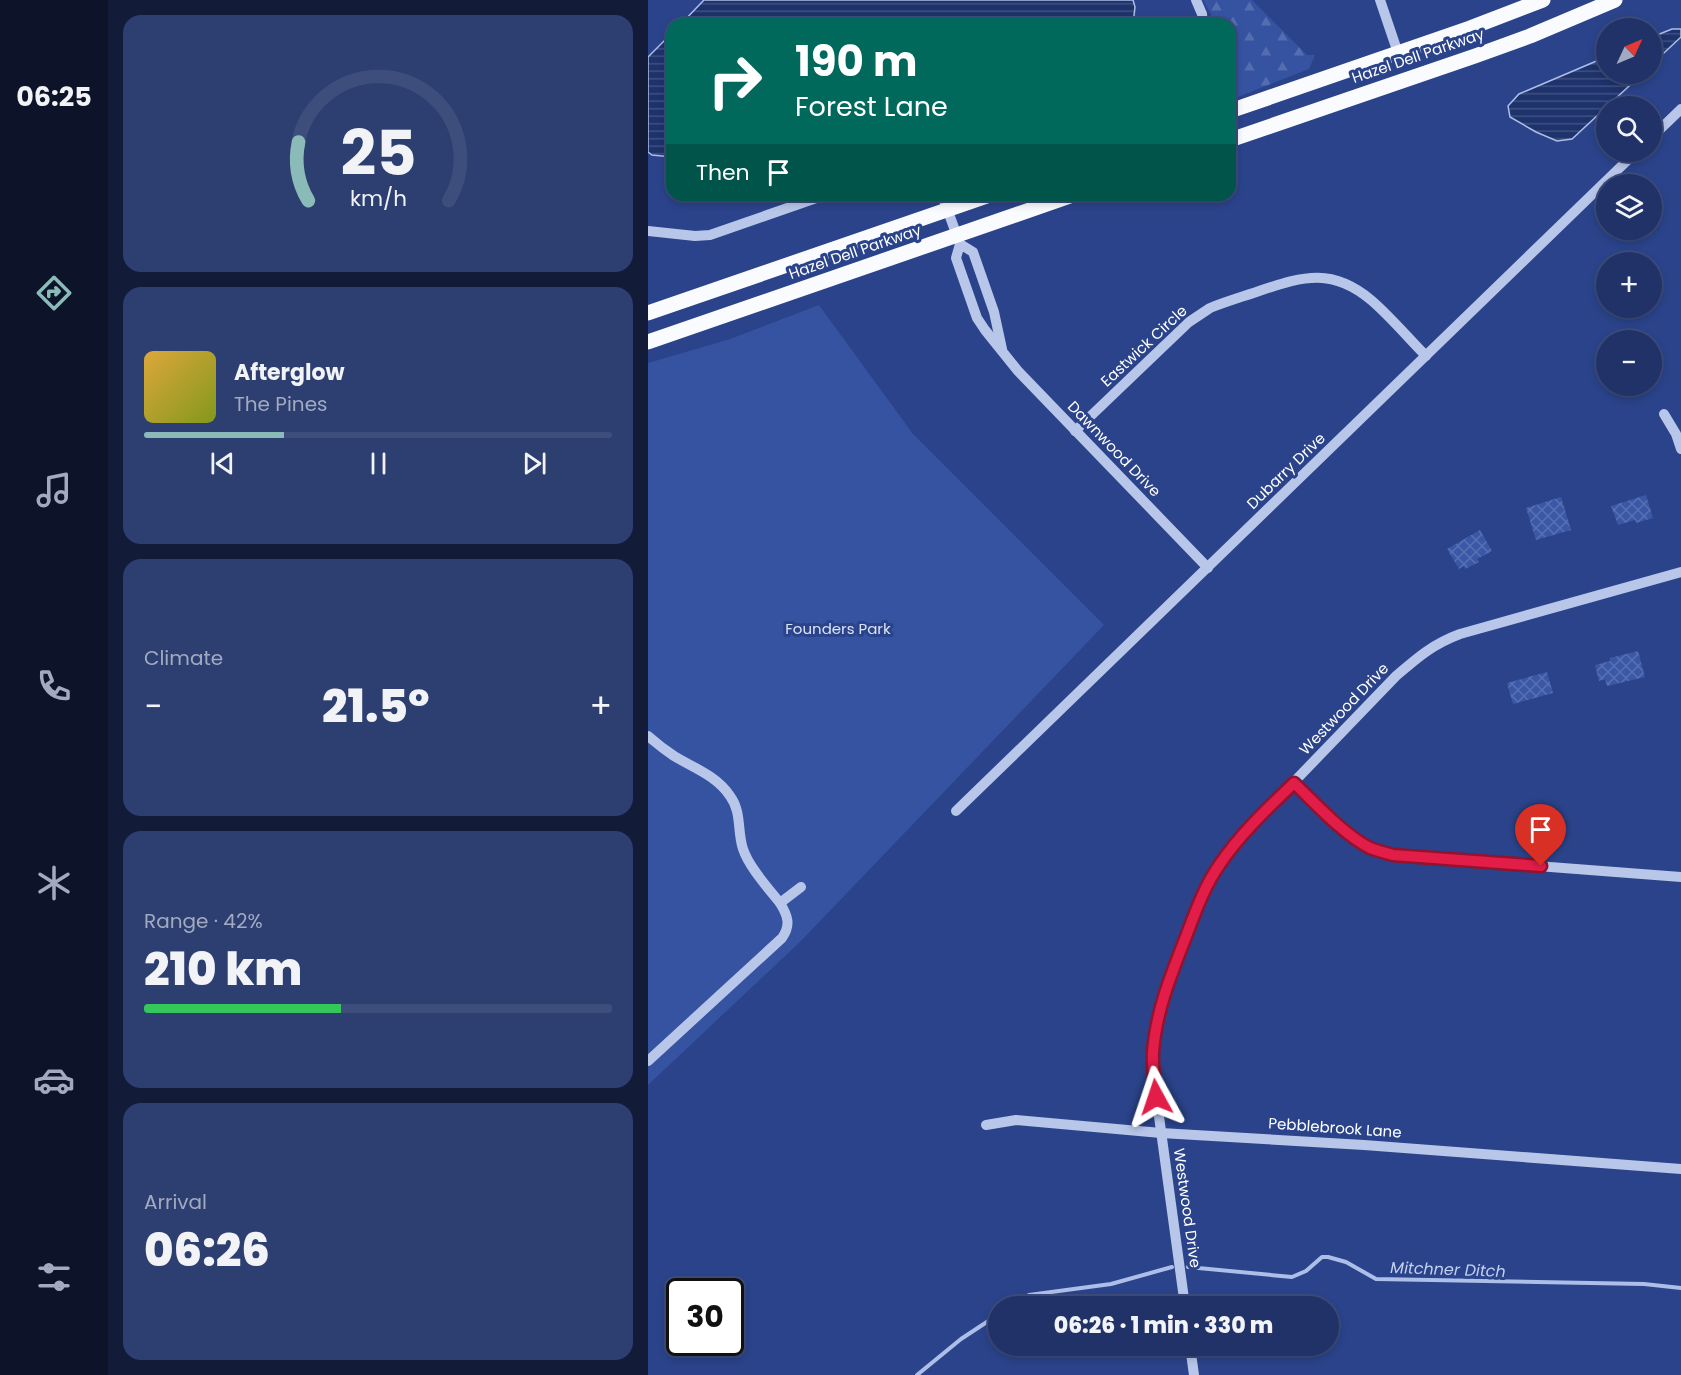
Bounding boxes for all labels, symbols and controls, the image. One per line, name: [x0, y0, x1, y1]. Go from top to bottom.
north arrow: [1596, 18, 1662, 84]
map controls: [1596, 18, 1662, 396]
street label: Hazel Dell Parkway: [1349, 23, 1487, 88]
text: 190 m: [795, 32, 917, 91]
icon: right: [696, 42, 774, 120]
text: 06:25: [16, 78, 92, 115]
text: Forest Lane: [795, 88, 948, 125]
button: search: [1596, 96, 1662, 162]
text: 25: [340, 109, 416, 197]
icon: arrive: [762, 156, 795, 189]
text: Then: [696, 157, 750, 188]
button: layers: [1596, 174, 1662, 240]
text: km/h: [349, 183, 407, 214]
street label: Hazel Dell Parkway: [786, 219, 924, 284]
button: +: [1596, 252, 1662, 318]
icon: directions: [33, 272, 75, 314]
street label: Eastwick Circle: [1096, 300, 1191, 391]
button: −: [1596, 330, 1662, 396]
text: Afterglow: [234, 357, 345, 388]
text: The Pines: [234, 390, 328, 418]
street label: Dawnwood Drive: [1063, 396, 1166, 501]
street label: Dubarry Drive: [1242, 428, 1330, 514]
icon: previous: [206, 447, 239, 480]
icon: pause: [362, 447, 395, 480]
icon: next: [518, 447, 551, 480]
icon: music: [33, 469, 75, 511]
park label: Founders Park: [785, 618, 891, 639]
text: Climate: [144, 644, 223, 672]
street label: Westwood Drive: [1294, 658, 1393, 759]
icon: phone: [33, 665, 75, 707]
text: 21.5°: [322, 675, 430, 738]
text: −: [144, 683, 162, 730]
text: +: [589, 683, 612, 730]
pin: [1515, 804, 1566, 866]
icon: arrive: [1524, 813, 1557, 846]
icon: climate: [33, 862, 75, 904]
text: Range · 42%: [144, 907, 263, 935]
text: 210 km: [144, 938, 302, 1001]
icon: car: [33, 1059, 75, 1101]
position arrow: [1124, 1065, 1188, 1129]
street label: Pebblebrook Lane: [1268, 1112, 1402, 1143]
street label: Westwood Drive: [1169, 1147, 1206, 1269]
text: Arrival: [144, 1188, 207, 1216]
text: 06:26: [144, 1219, 270, 1282]
icon: filters: [33, 1256, 75, 1298]
water label: Mitchner Ditch: [1390, 1256, 1506, 1283]
speed limit sign: 30: [666, 1278, 744, 1356]
text: 06:26 · 1 min · 330 m: [1054, 1310, 1273, 1341]

